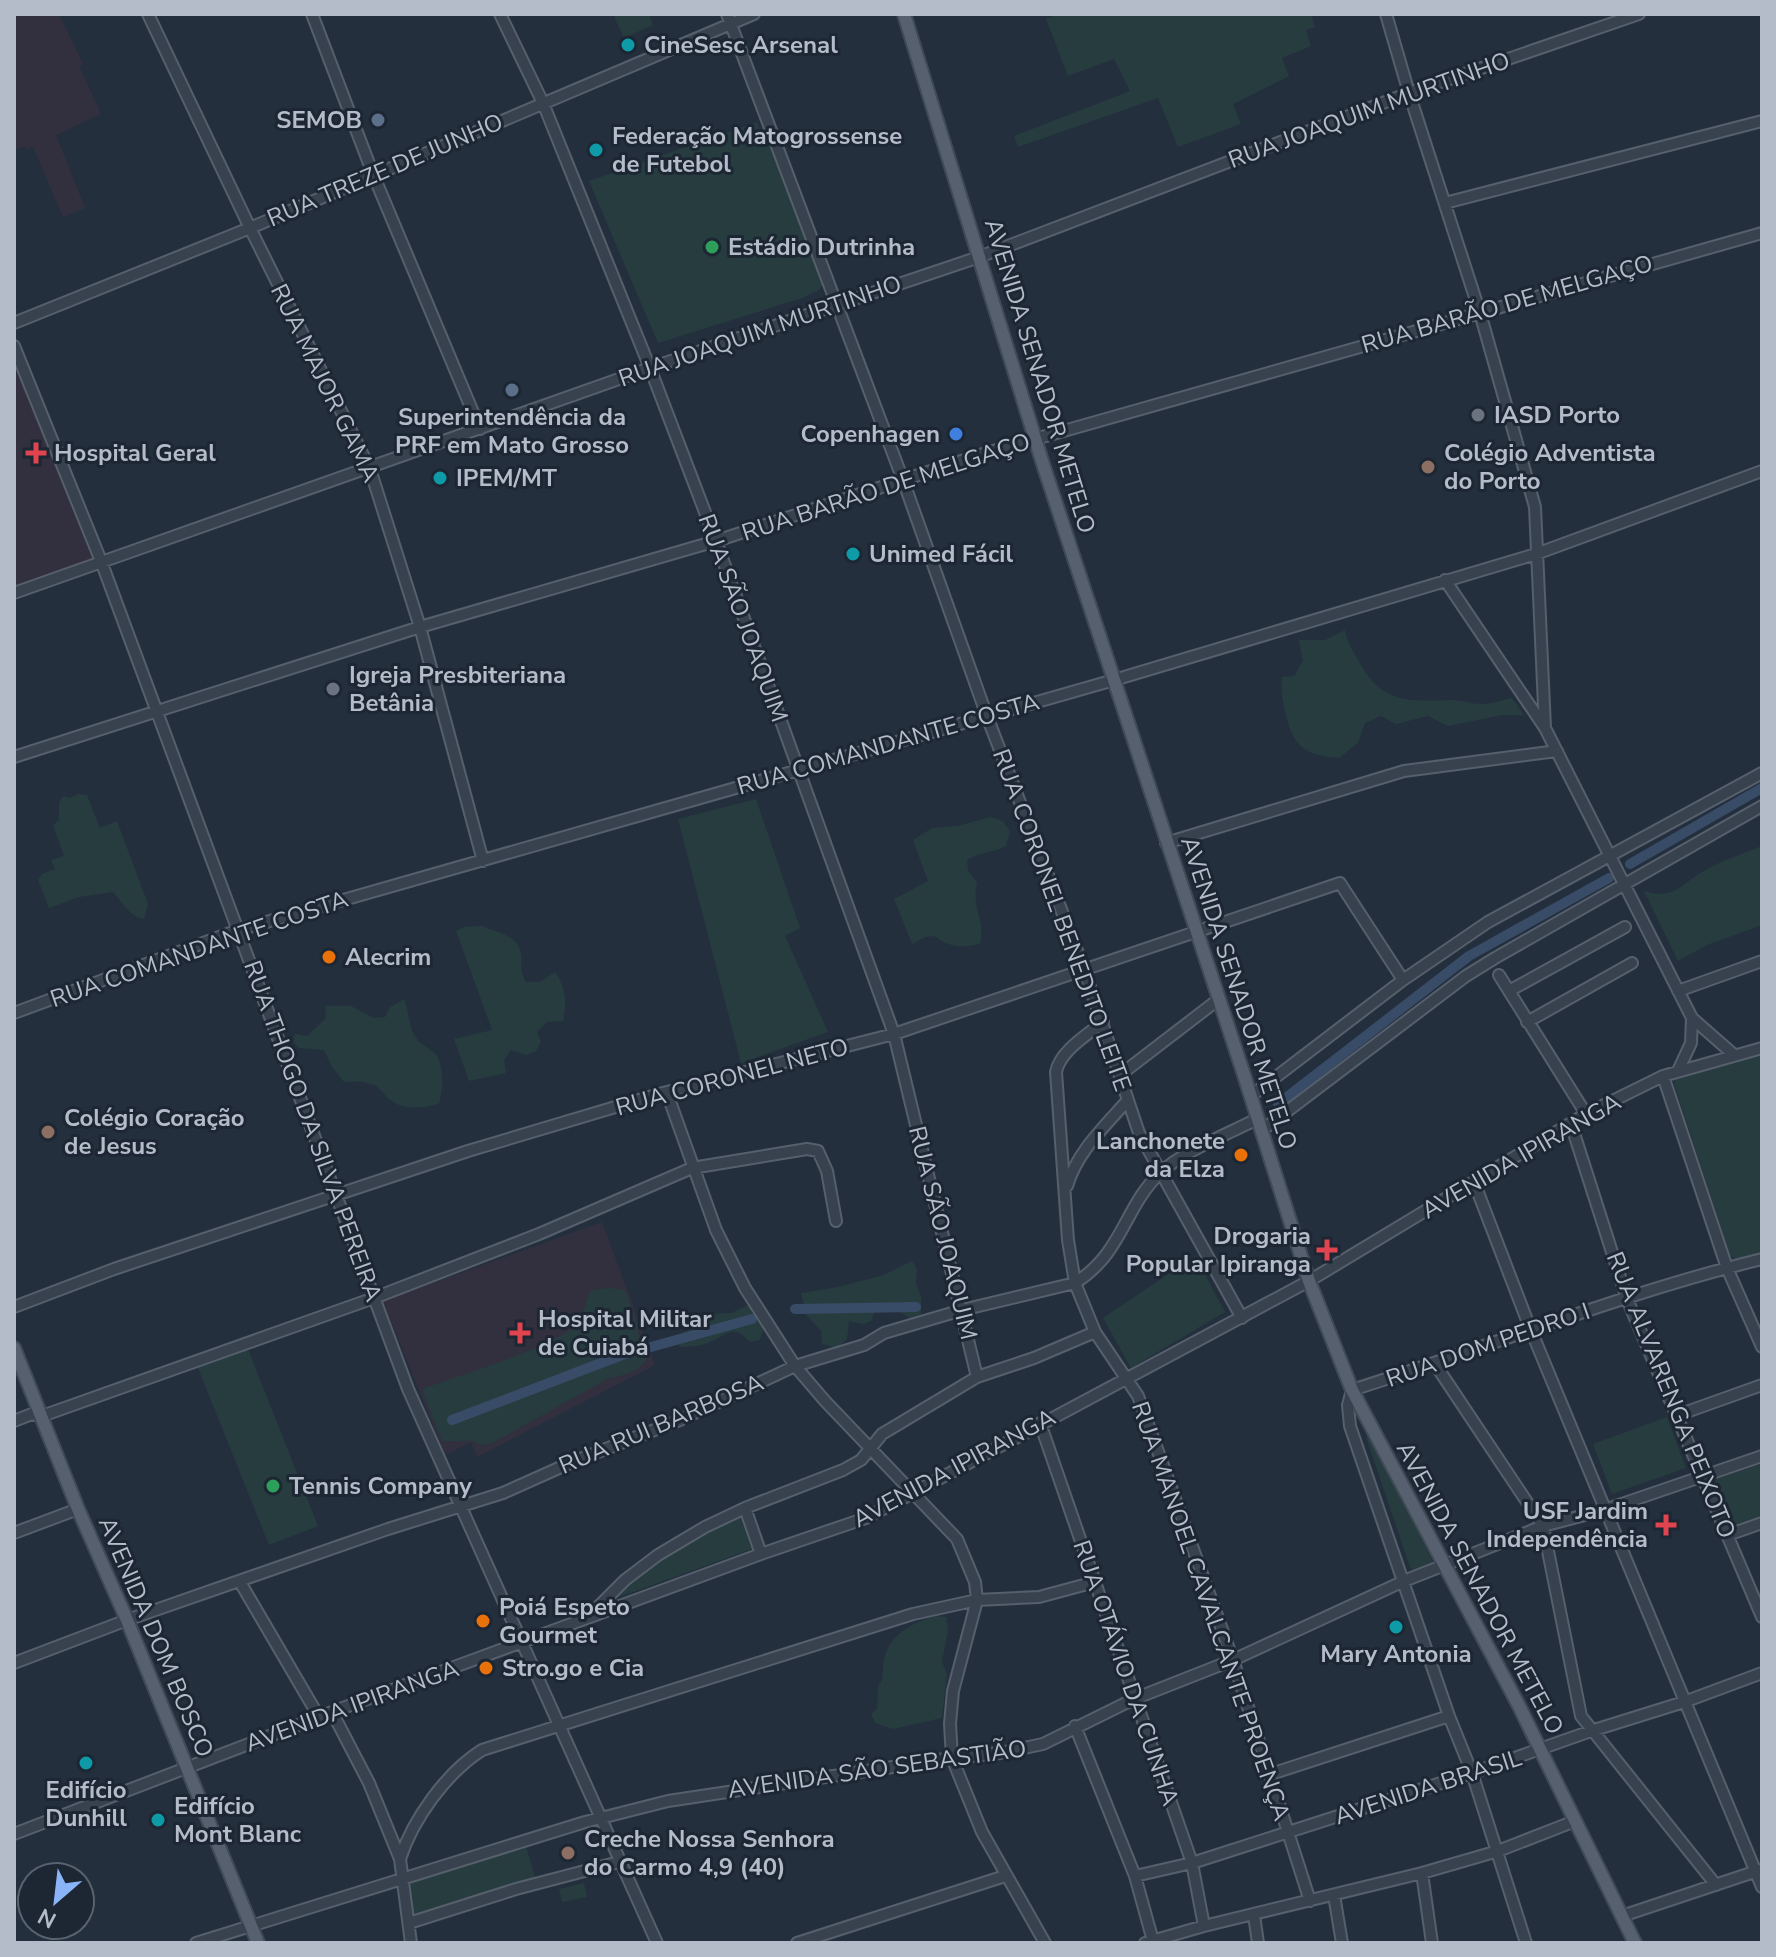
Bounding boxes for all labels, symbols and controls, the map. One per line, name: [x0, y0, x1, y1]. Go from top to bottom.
place label: CineSesc Arsenal: [644, 29, 838, 61]
marker: CineSesc Arsenal: [619, 36, 637, 54]
street label: RUA JOAQUIM MURTINHO: [1224, 44, 1514, 176]
place label: SEMOB: [276, 104, 362, 136]
street label: RUA TREZE DE JUNHO: [262, 106, 508, 234]
marker: SEMOB: [369, 111, 387, 129]
place label: Federação Matogrossense de Futebol: [612, 120, 902, 180]
marker: Federação Matogrossense de Futebol: [587, 141, 605, 159]
street label: AVENIDA SENADOR METELO: [977, 215, 1103, 537]
place label: Estádio Dutrinha: [728, 231, 915, 263]
marker: Estádio Dutrinha: [703, 238, 721, 256]
street label: RUA BARÃO DE MELGAÇO: [1358, 247, 1656, 361]
street label: RUA JOAQUIM MURTINHO: [614, 267, 906, 395]
street label: RUA MAJOR GAMA: [263, 279, 387, 488]
marker: Superintendência da PRF em Mato Grosso: [503, 381, 521, 399]
place label: IASD Porto: [1494, 399, 1620, 431]
place label: Superintendência da PRF em Mato Grosso: [395, 401, 629, 461]
marker: IASD Porto: [1469, 406, 1487, 424]
place label: Copenhagen: [801, 418, 940, 450]
street label: RUA BARÃO DE MELGAÇO: [738, 425, 1034, 549]
marker: Copenhagen: [947, 425, 965, 443]
place label: Hospital Geral: [54, 437, 216, 469]
place label: Colégio Adventista do Porto: [1444, 437, 1656, 497]
marker: Hospital Geral: [25, 442, 47, 464]
marker: Colégio Adventista do Porto: [1419, 458, 1437, 476]
place label: IPEM/MT: [456, 462, 557, 494]
marker: IPEM/MT: [431, 469, 449, 487]
street label: RUA SÃO JOAQUIM: [690, 510, 796, 726]
place label: Unimed Fácil: [869, 538, 1013, 570]
marker: Unimed Fácil: [844, 545, 862, 563]
place label: Igreja Presbiteriana Betânia: [349, 659, 566, 719]
marker: Igreja Presbiteriana Betânia: [324, 680, 342, 698]
street label: RUA COMANDANTE COSTA: [733, 685, 1043, 802]
street label: RUA CORONEL BENEDITO LEITE: [985, 744, 1139, 1096]
street label: AVENIDA SENADOR METELO: [1173, 832, 1305, 1154]
street label: RUA COMANDANTE COSTA: [46, 883, 353, 1015]
place label: Alecrim: [345, 941, 431, 973]
marker: Alecrim: [320, 948, 338, 966]
street label: RUA THOGO DA SILVA PEREIRA: [236, 956, 390, 1306]
street label: RUA CORONEL NETO: [612, 1031, 852, 1123]
street label: AVENIDA IPIRANGA: [1415, 1086, 1627, 1226]
place label: Colégio Coração de Jesus: [64, 1102, 245, 1162]
marker: Colégio Coração de Jesus: [39, 1123, 57, 1141]
street label: RUA SÃO JOAQUIM: [901, 1123, 985, 1343]
place label: Lanchonete da Elza: [1096, 1125, 1225, 1185]
marker: Lanchonete da Elza: [1232, 1146, 1250, 1164]
place label: Drogaria Popular Ipiranga: [1126, 1220, 1311, 1280]
marker: Drogaria Popular Ipiranga: [1318, 1241, 1336, 1259]
street label: RUA ALVARENGA PEIXOTO: [1599, 1247, 1743, 1543]
street label: RUA DOM PEDRO I: [1382, 1295, 1594, 1395]
place label: Hospital Militar de Cuiabá: [538, 1303, 712, 1363]
marker: Hospital Militar de Cuiabá: [509, 1322, 531, 1344]
street label: RUA RUI BARBOSA: [554, 1366, 769, 1482]
street label: RUA MANOEL CAVALCANTE PROENÇA: [1124, 1397, 1298, 1825]
street label: AVENIDA IPIRANGA: [847, 1401, 1061, 1535]
street label: AVENIDA SENADOR METELO: [1389, 1436, 1571, 1740]
place label: Tennis Company: [289, 1470, 472, 1502]
marker: Tennis Company: [264, 1477, 282, 1495]
place label: USF Jardim Independência: [1486, 1495, 1648, 1555]
street label: AVENIDA DOM BOSCO: [91, 1512, 221, 1762]
marker: USF Jardim Independência: [1655, 1514, 1677, 1536]
street label: RUA OTÁVIO DA CUNHA: [1065, 1536, 1187, 1810]
place label: Poiá Espeto Gourmet: [499, 1591, 630, 1651]
marker: Poiá Espeto Gourmet: [474, 1612, 492, 1630]
marker: Mary Antonia: [1387, 1618, 1405, 1636]
place label: Mary Antonia: [1320, 1638, 1472, 1670]
street label: AVENIDA IPIRANGA: [241, 1652, 464, 1760]
place label: Stro.go e Cia: [502, 1652, 644, 1684]
marker: Stro.go e Cia: [477, 1659, 495, 1677]
street label: AVENIDA SÃO SEBASTIÃO: [726, 1732, 1028, 1806]
street label: AVENIDA BRASIL: [1330, 1742, 1526, 1832]
marker: Edifício Dunhill: [77, 1754, 95, 1772]
place label: Edifício Dunhill: [45, 1774, 127, 1834]
place label: Edifício Mont Blanc: [174, 1790, 302, 1850]
marker: Edifício Mont Blanc: [149, 1811, 167, 1829]
place label: Creche Nossa Senhora do Carmo 4,9 (40): [584, 1823, 835, 1883]
marker: Creche Nossa Senhora do Carmo 4,9 (40): [559, 1844, 577, 1862]
north arrow: [16, 1861, 96, 1941]
text: N: [33, 1901, 61, 1935]

